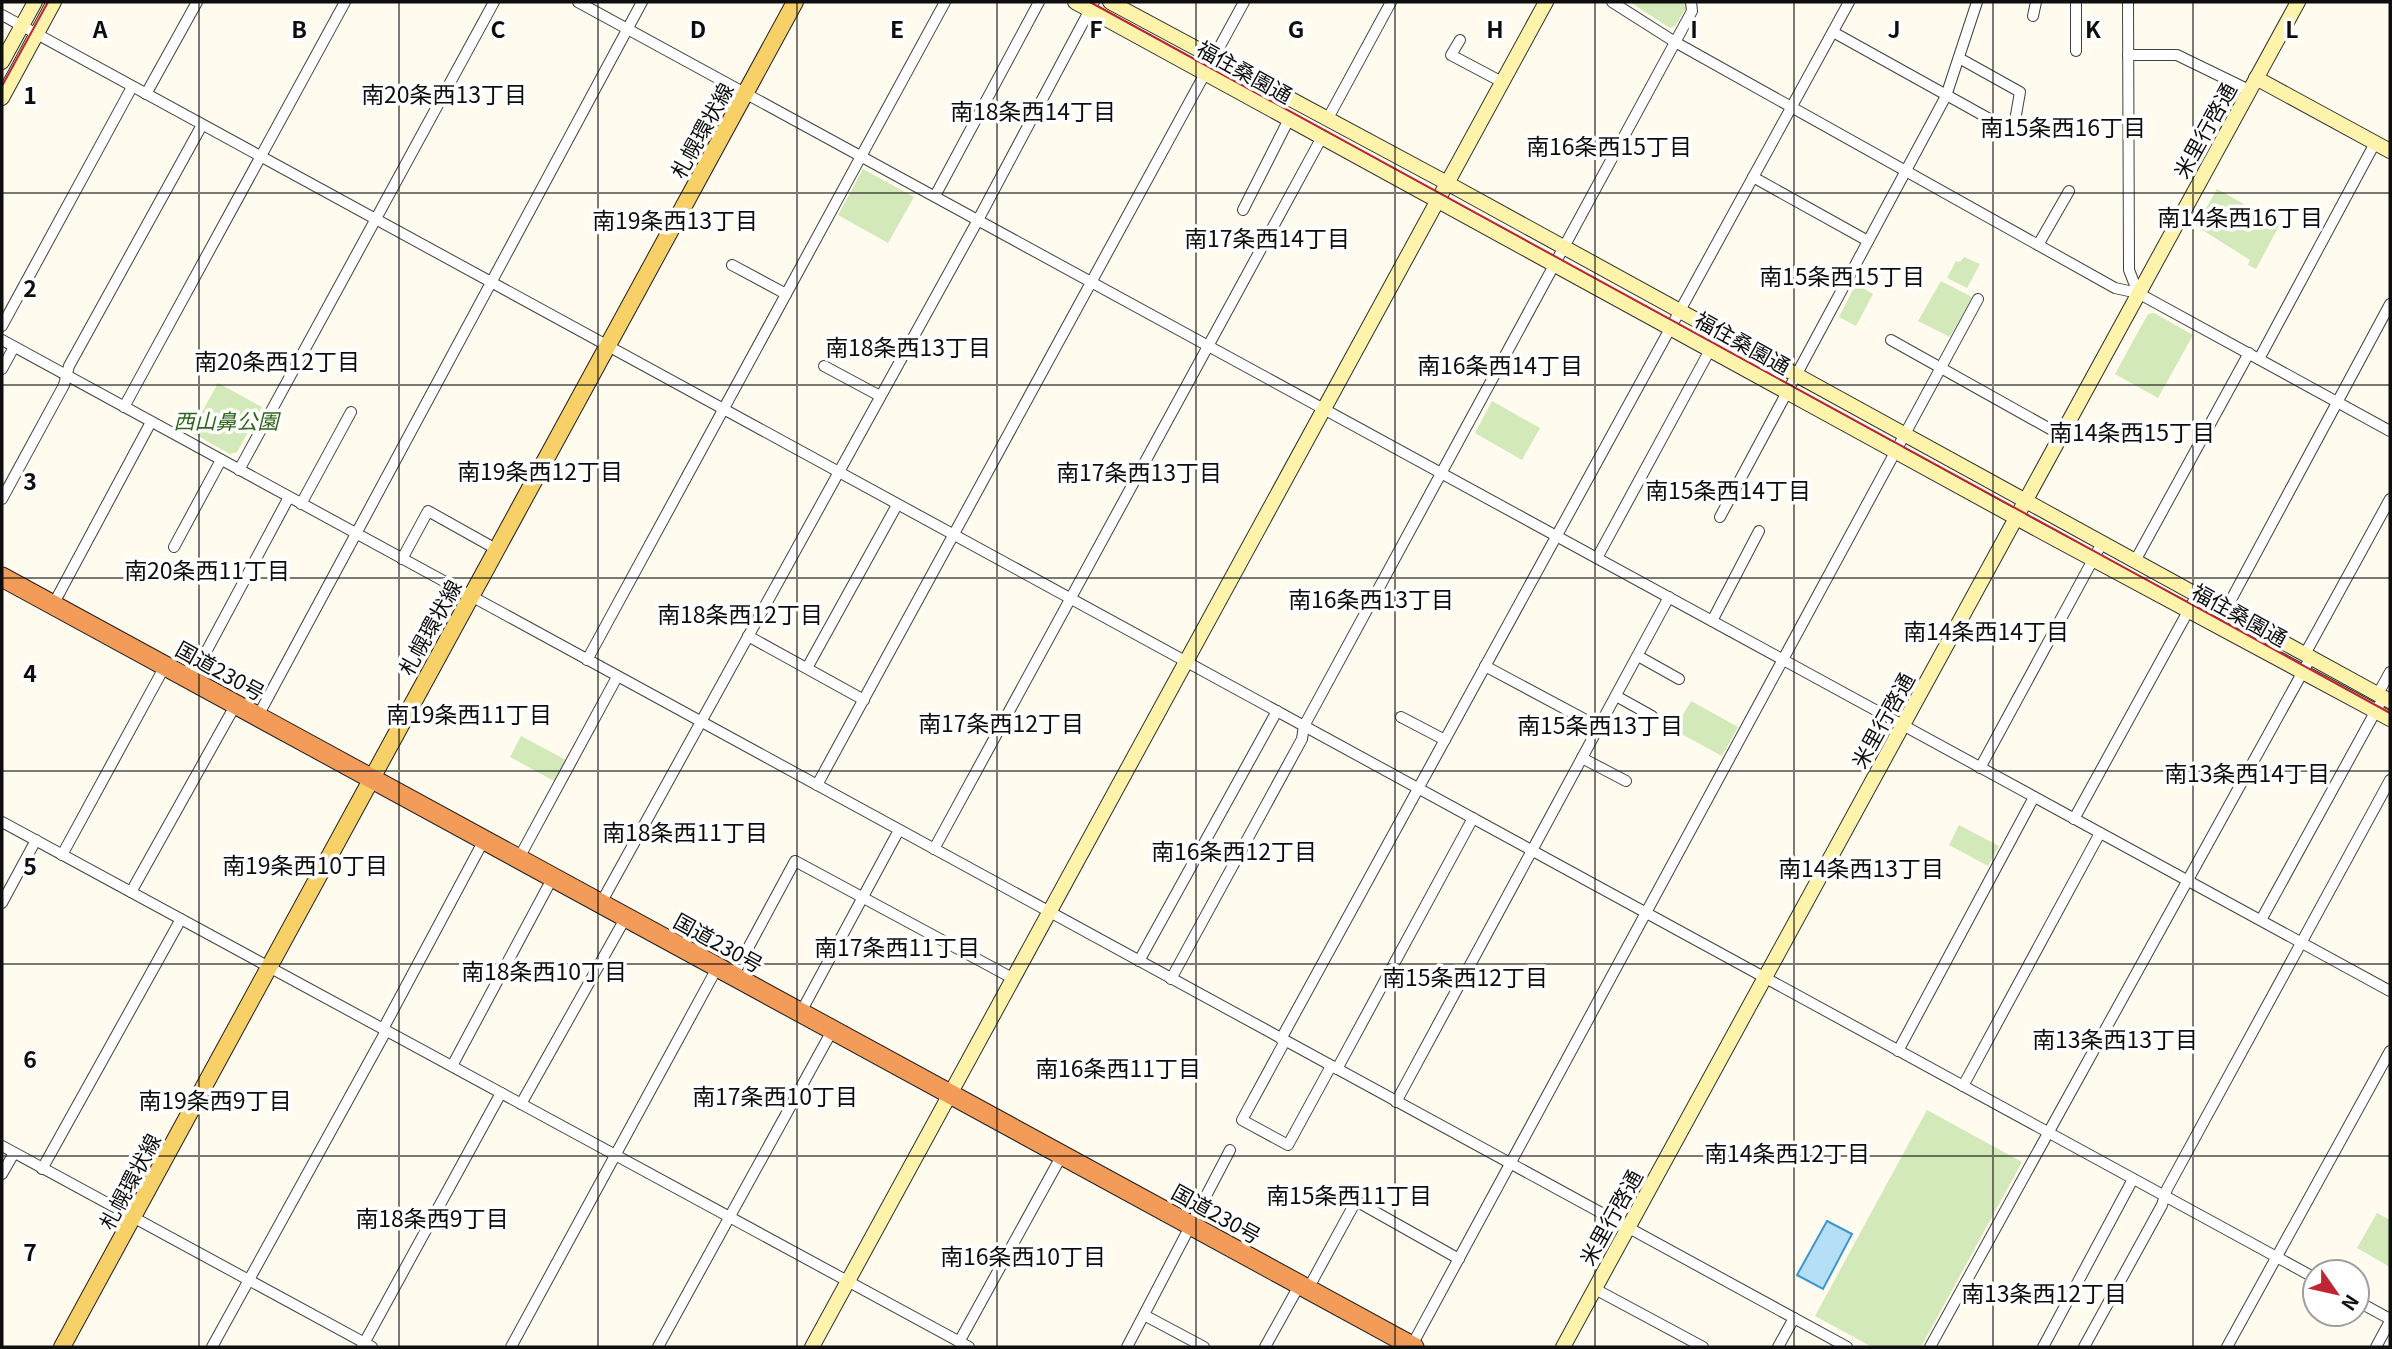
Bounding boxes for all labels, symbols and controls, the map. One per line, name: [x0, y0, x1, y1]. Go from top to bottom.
text: A: [92, 11, 108, 45]
text: B: [291, 11, 307, 45]
text: C: [490, 11, 506, 45]
text: D: [690, 11, 706, 45]
text: E: [890, 11, 904, 45]
text: F: [1089, 11, 1103, 45]
text: G: [1288, 11, 1304, 45]
text: H: [1486, 11, 1504, 45]
text: I: [1690, 11, 1698, 45]
text: J: [1887, 11, 1901, 45]
text: K: [2085, 11, 2101, 45]
text: L: [2285, 11, 2299, 45]
street label: 福住桑園通: [1192, 32, 1298, 110]
district label: 南20条西13丁目: [361, 76, 527, 110]
text: 1: [23, 77, 37, 111]
street label: 札幌環状線: [662, 77, 740, 183]
street label: 米里行啓通: [2165, 77, 2243, 183]
district label: 南18条西14丁目: [950, 93, 1116, 127]
district label: 南15条西16丁目: [1980, 109, 2146, 143]
district label: 南16条西15丁目: [1526, 128, 1692, 162]
district label: 南14条西16丁目: [2157, 199, 2323, 233]
district label: 南19条西13丁目: [592, 202, 758, 236]
district label: 南17条西14丁目: [1184, 220, 1350, 254]
district label: 南15条西15丁目: [1759, 258, 1925, 292]
text: 2: [23, 270, 37, 304]
street label: 福住桑園通: [1690, 303, 1796, 381]
district label: 南18条西13丁目: [825, 329, 991, 363]
district label: 南20条西12丁目: [194, 343, 360, 377]
district label: 南16条西14丁目: [1417, 347, 1583, 381]
park label: 西山鼻公園: [174, 405, 281, 435]
district label: 南14条西15丁目: [2049, 414, 2215, 448]
district label: 南19条西12丁目: [457, 453, 623, 487]
district label: 南17条西13丁目: [1056, 454, 1222, 488]
text: 3: [23, 463, 37, 497]
district label: 南15条西14丁目: [1645, 472, 1811, 506]
district label: 南20条西11丁目: [124, 552, 290, 586]
street label: 札幌環状線: [390, 574, 468, 680]
street label: 福住桑園通: [2187, 575, 2293, 653]
district label: 南16条西13丁目: [1288, 581, 1454, 615]
district label: 南18条西12丁目: [657, 596, 823, 630]
district label: 南14条西14丁目: [1903, 613, 2069, 647]
street label: 国道230号: [171, 633, 271, 707]
text: 4: [23, 655, 37, 689]
street label: 米里行啓通: [1843, 667, 1921, 773]
district label: 南19条西11丁目: [386, 696, 552, 730]
district label: 南17条西12丁目: [918, 705, 1084, 739]
district label: 南15条西13丁目: [1517, 707, 1683, 741]
district label: 南13条西14丁目: [2164, 755, 2330, 789]
district label: 南18条西11丁目: [602, 814, 768, 848]
district label: 南16条西12丁目: [1151, 833, 1317, 867]
district label: 南19条西10丁目: [222, 847, 388, 881]
text: 5: [23, 848, 37, 882]
district label: 南14条西13丁目: [1778, 850, 1944, 884]
street label: 国道230号: [669, 905, 769, 979]
district label: 南17条西11丁目: [814, 929, 980, 963]
district label: 南18条西10丁目: [461, 953, 627, 987]
district label: 南15条西12丁目: [1382, 959, 1548, 993]
district label: 南13条西13丁目: [2032, 1021, 2198, 1055]
text: 6: [23, 1041, 37, 1075]
district label: 南16条西11丁目: [1035, 1050, 1201, 1084]
district label: 南17条西10丁目: [692, 1078, 858, 1112]
district label: 南19条西9丁目: [138, 1082, 292, 1116]
street label: 札幌環状線: [91, 1128, 167, 1234]
district label: 南14条西12丁目: [1704, 1135, 1870, 1169]
street label: 米里行啓通: [1571, 1164, 1649, 1270]
street label: 国道230号: [1167, 1176, 1267, 1250]
district label: 南15条西11丁目: [1266, 1177, 1432, 1211]
district label: 南18条西9丁目: [355, 1200, 509, 1234]
text: 7: [23, 1234, 37, 1268]
district label: 南16条西10丁目: [940, 1238, 1106, 1272]
north arrow: [2301, 1258, 2371, 1328]
district label: 南13条西12丁目: [1961, 1275, 2127, 1309]
text: N: [2336, 1290, 2367, 1317]

